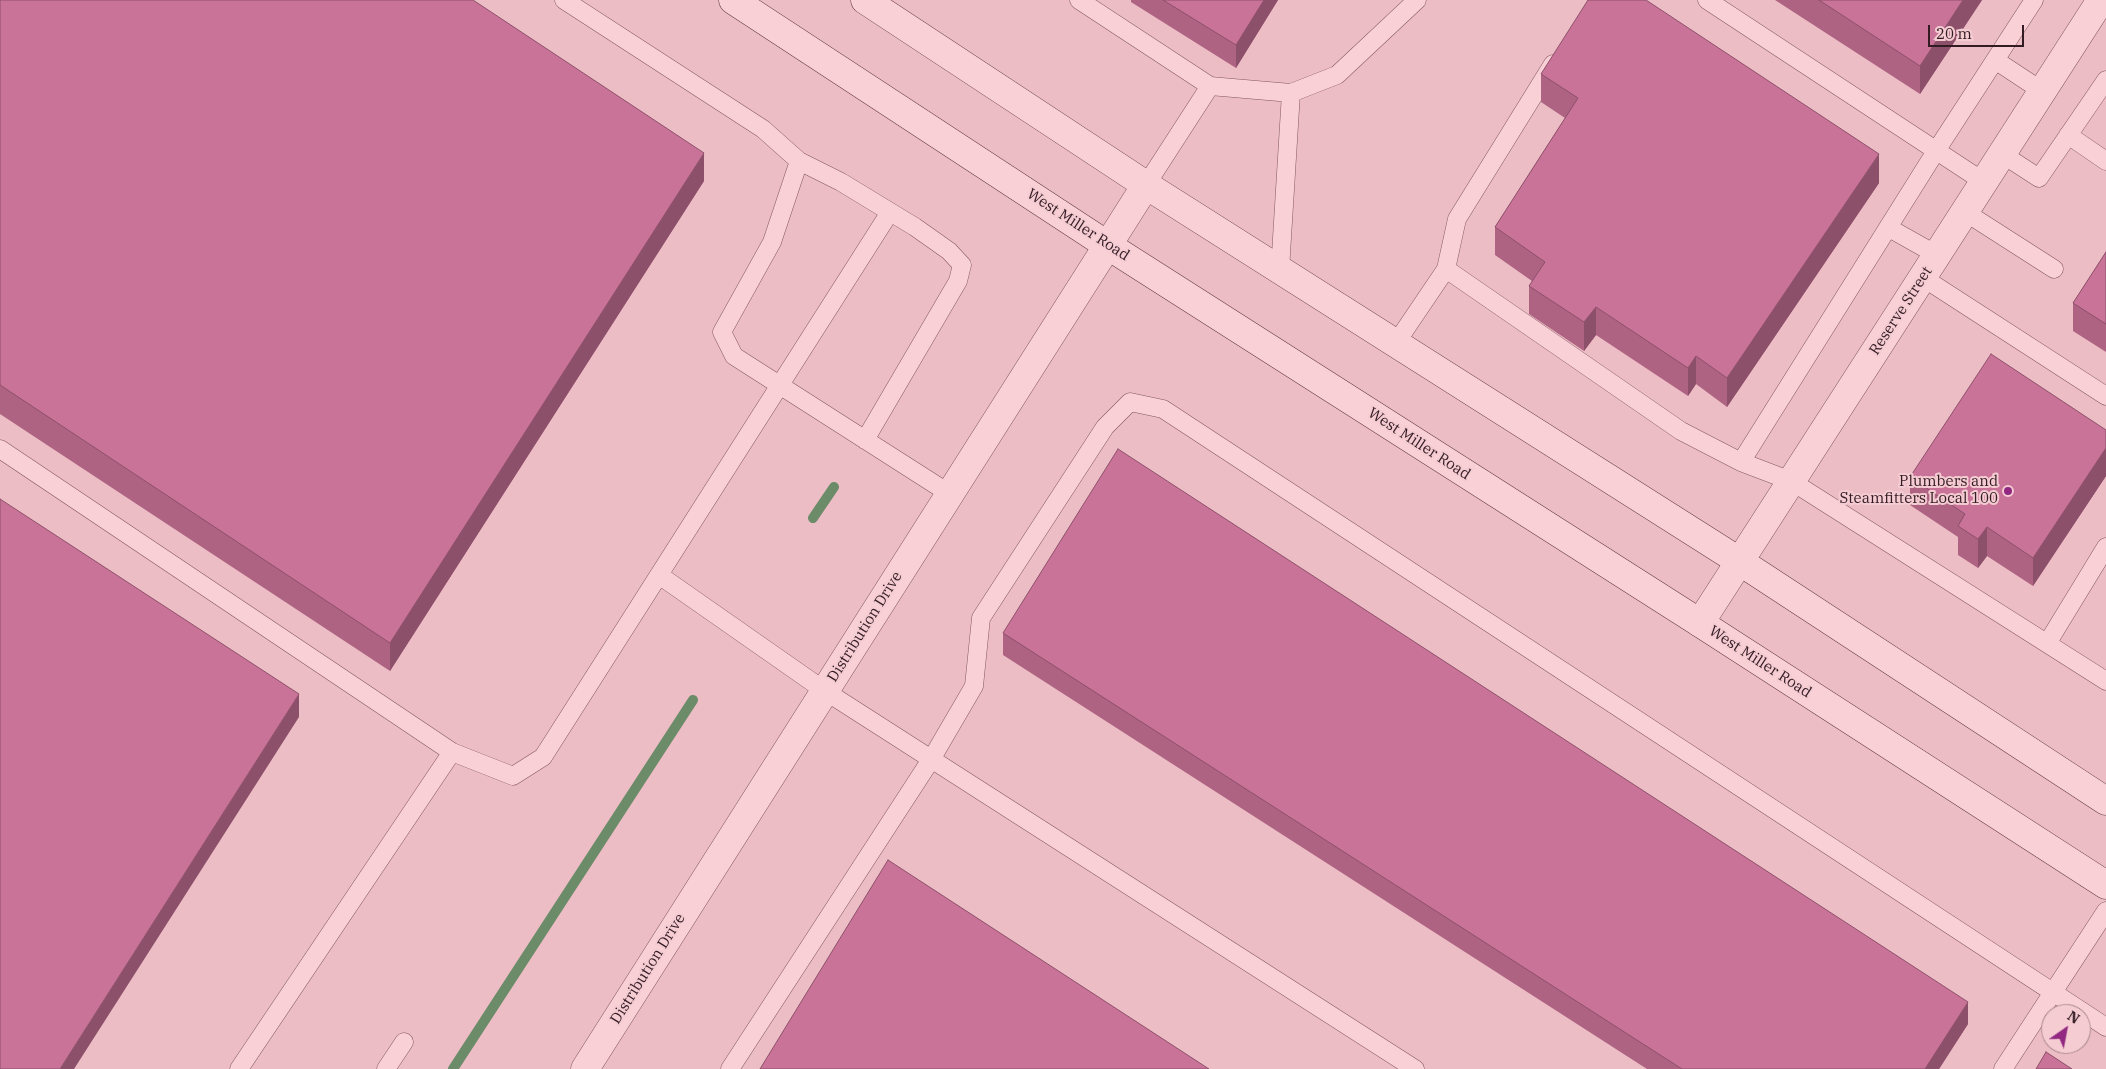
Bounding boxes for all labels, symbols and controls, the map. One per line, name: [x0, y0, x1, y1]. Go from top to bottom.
scale bar: [1931, 15, 2027, 47]
text: 20 m: [1936, 24, 1972, 43]
street label: West Miller Road: [1023, 185, 1133, 265]
street label: Reserve Street: [1866, 263, 1936, 359]
street label: West Miller Road: [1364, 404, 1474, 484]
place label: Plumbers and Steamfitters Local 100: [1839, 473, 1998, 508]
marker: Plumbers and Steamfitters Local 100: [2002, 485, 2014, 497]
street label: Distribution Drive: [824, 568, 906, 686]
street label: West Miller Road: [1705, 622, 1815, 702]
street label: Distribution Drive: [607, 910, 689, 1028]
north arrow: [2041, 1004, 2091, 1054]
text: N: [2064, 1007, 2083, 1028]

